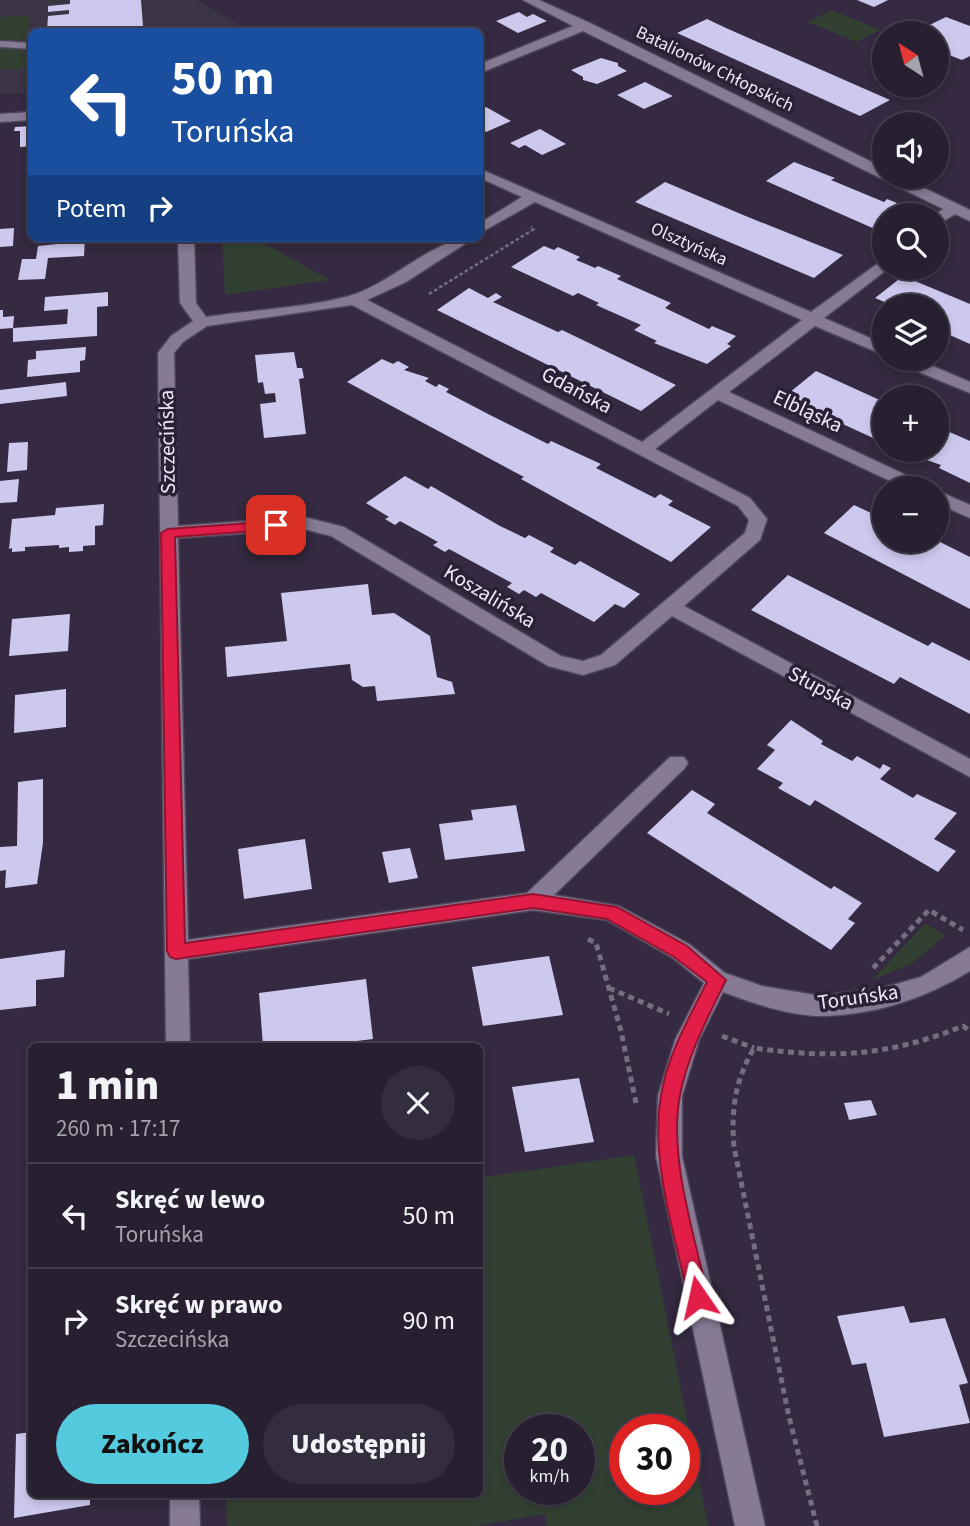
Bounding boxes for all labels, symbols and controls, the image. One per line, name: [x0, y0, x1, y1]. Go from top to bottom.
street label: Batalionów Chłopskich: [632, 20, 798, 118]
north arrow: [872, 21, 948, 98]
map controls: [872, 21, 949, 553]
text: 50 m: [171, 44, 275, 114]
icon: left: [56, 56, 147, 147]
text: Toruńska: [171, 109, 294, 155]
button: sound: [872, 112, 949, 189]
icon: right: [141, 189, 179, 227]
text: Potem: [56, 190, 127, 227]
button: search: [872, 203, 949, 280]
street label: Olsztyńska: [647, 216, 731, 272]
button: layers: [872, 294, 949, 371]
street label: Gdańska: [536, 359, 618, 421]
street label: Elbląska: [768, 382, 848, 440]
button: +: [872, 385, 949, 462]
street label: Szczecińska: [151, 390, 183, 494]
button: −: [872, 476, 949, 553]
pin: [246, 495, 306, 555]
icon: arrive: [257, 506, 295, 544]
street label: Koszalińska: [438, 557, 542, 635]
street label: Słupska: [783, 658, 859, 718]
street label: Toruńska: [816, 977, 900, 1017]
text: 1 min: [56, 1056, 159, 1116]
button: close: [381, 1066, 455, 1140]
text: 260 m · 17:17: [56, 1112, 180, 1145]
text: Skręć w lewo: [115, 1181, 265, 1218]
icon: left: [56, 1197, 94, 1235]
text: 50 m: [402, 1197, 455, 1234]
text: Toruńska: [115, 1218, 204, 1251]
position arrow: [661, 1260, 735, 1334]
text: Skręć w prawo: [115, 1286, 283, 1323]
icon: right: [56, 1302, 94, 1340]
text: 90 m: [402, 1302, 455, 1339]
text: Szczecińska: [115, 1323, 229, 1356]
button: Zakończ: [56, 1404, 249, 1484]
button: Udostępnij: [263, 1404, 455, 1484]
speed limit sign: 30: [609, 1414, 700, 1505]
text: 20: [531, 1425, 568, 1475]
text: km/h: [530, 1464, 569, 1489]

